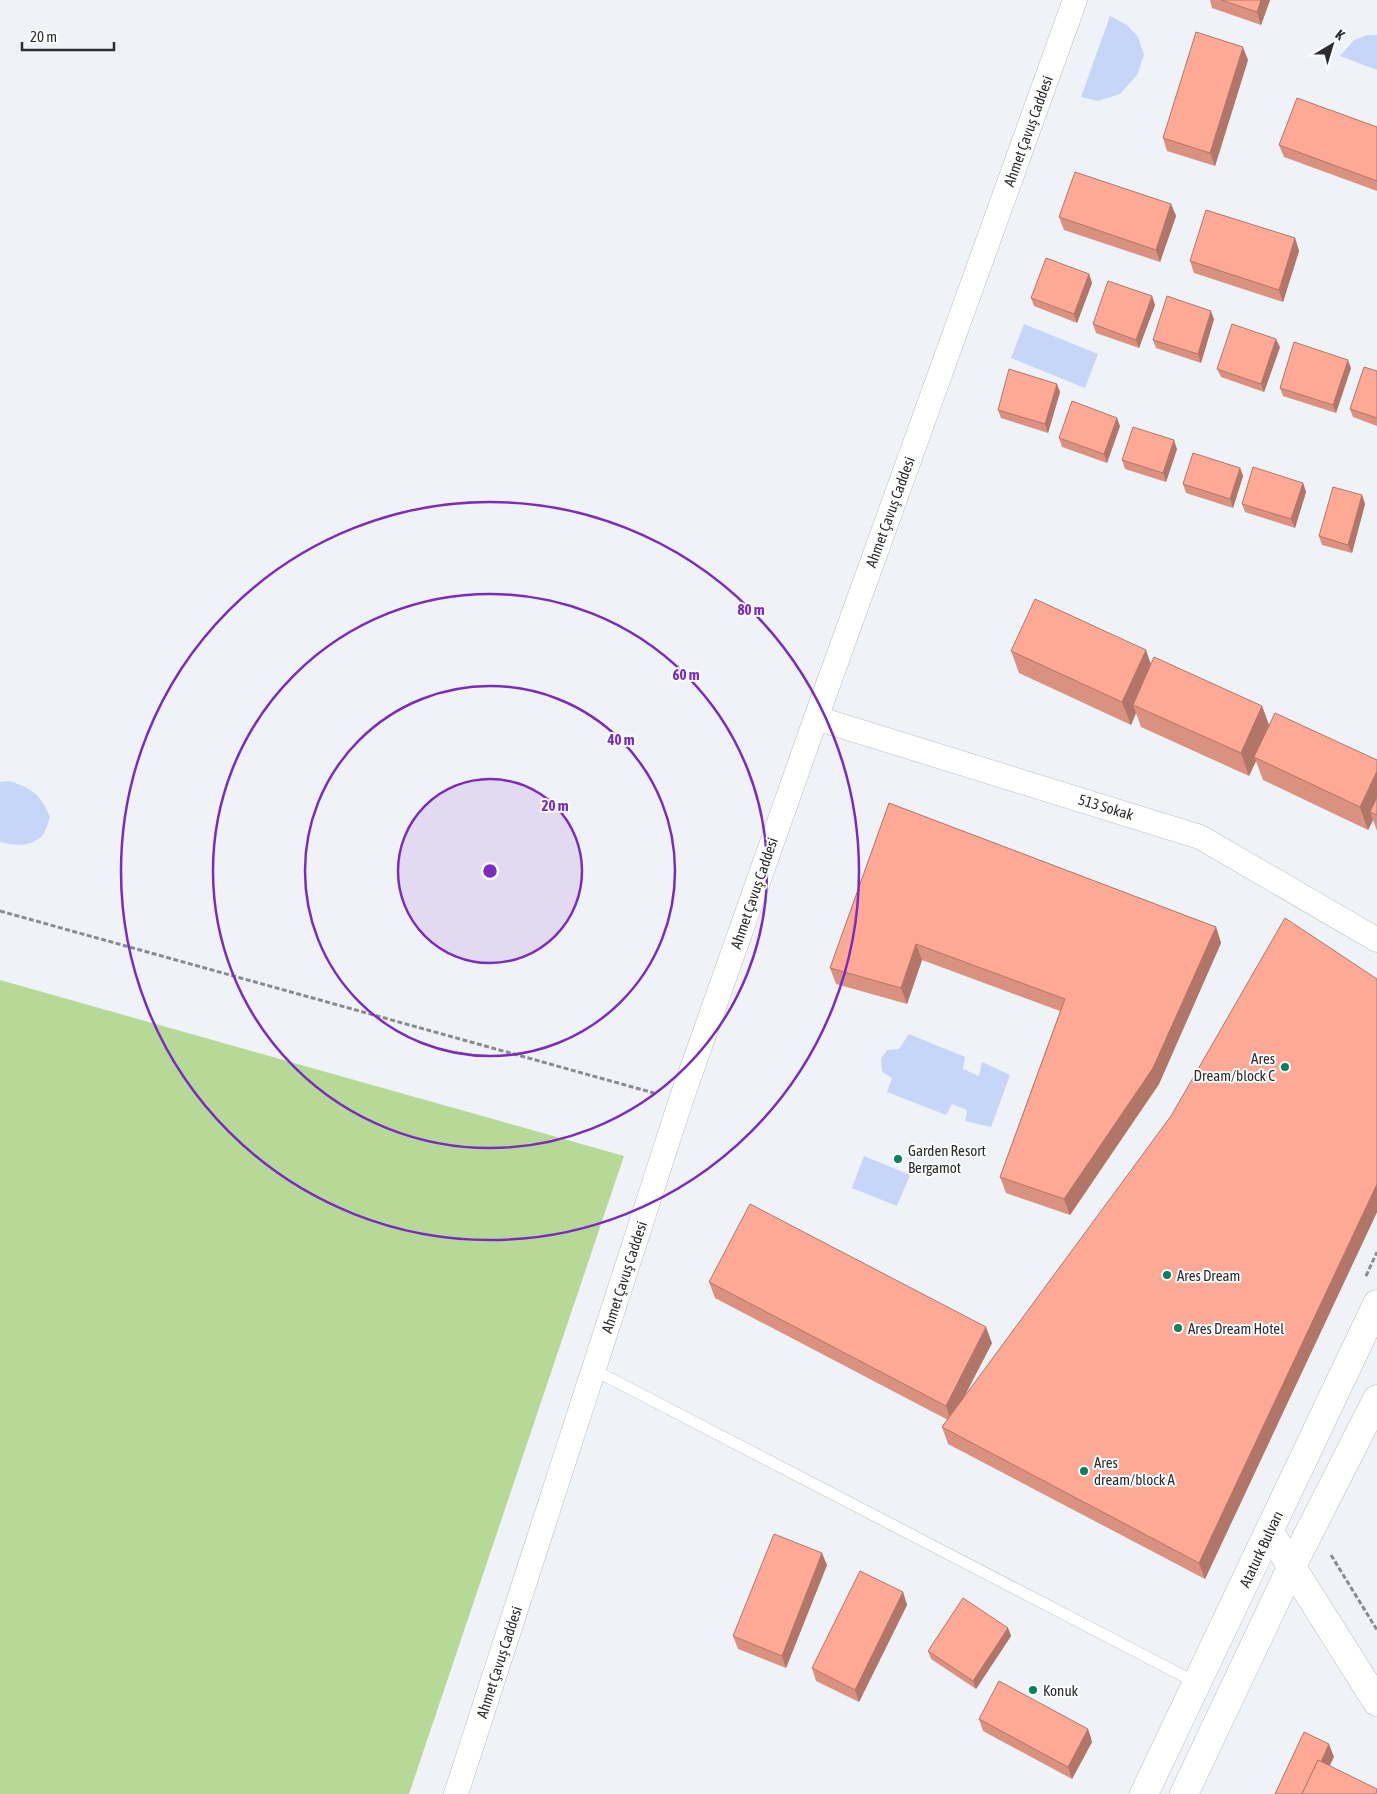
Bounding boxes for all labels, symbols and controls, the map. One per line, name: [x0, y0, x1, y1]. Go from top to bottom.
scale bar: [22, 20, 115, 52]
north arrow: [1307, 20, 1357, 70]
text: K: [1332, 26, 1348, 43]
text: 20 m: [30, 28, 57, 45]
street label: Ahmet Çavuş Caddesi: [1000, 73, 1056, 189]
street label: Ahmet Çavuş Caddesi: [862, 454, 918, 570]
text: 80 m: [738, 601, 765, 618]
text: 60 m: [673, 666, 700, 683]
text: 40 m: [607, 731, 635, 748]
street label: 513 Sokak: [1076, 791, 1136, 824]
text: 20 m: [542, 797, 569, 814]
street label: Ahmet Çavuş Caddesi: [727, 835, 781, 951]
centre of rings: [481, 862, 499, 880]
place label: Ares Dream/block C: [1194, 1050, 1275, 1084]
marker: Ares Dream/block C: [1279, 1061, 1291, 1073]
place label: Garden Resort Bergamot: [908, 1142, 986, 1176]
marker: Garden Resort Bergamot: [892, 1153, 904, 1165]
street label: Ahmet Çavuş Caddesi: [598, 1219, 650, 1335]
place label: Ares Dream: [1177, 1267, 1240, 1284]
marker: Ares Dream: [1161, 1269, 1173, 1281]
place label: Ares Dream Hotel: [1188, 1320, 1284, 1337]
marker: Ares Dream Hotel: [1172, 1322, 1184, 1334]
place label: Ares dream/block A: [1094, 1454, 1175, 1488]
marker: Ares dream/block A: [1078, 1465, 1090, 1477]
street label: Ataturk Bulvarı: [1236, 1508, 1286, 1590]
street label: Ahmet Çavuş Caddesi: [473, 1604, 525, 1720]
place label: Konuk: [1043, 1682, 1079, 1699]
marker: Konuk: [1027, 1684, 1039, 1696]

